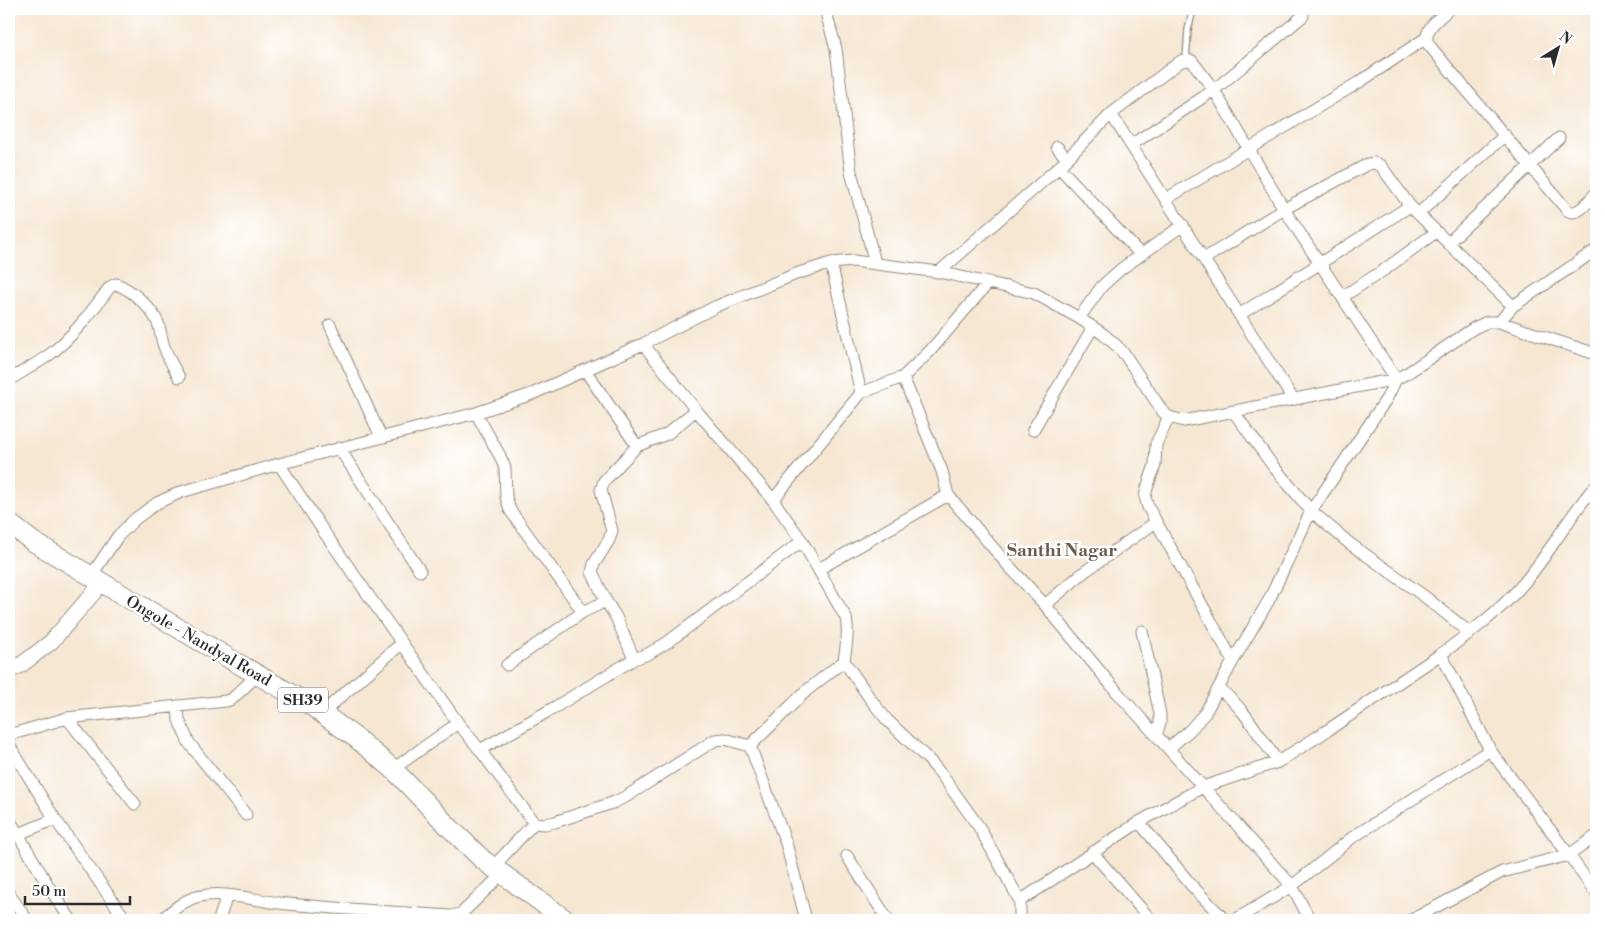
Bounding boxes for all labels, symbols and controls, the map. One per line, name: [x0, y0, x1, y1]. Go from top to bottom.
north arrow: [1532, 22, 1582, 72]
text: N: [1555, 28, 1575, 49]
district label: Santhi Nagar: [1007, 539, 1117, 562]
street label: Ongole - Nandyal Road: [122, 591, 275, 691]
road number: SH39: [278, 688, 328, 712]
scale bar: [25, 874, 130, 906]
text: 50 m: [32, 882, 66, 901]

